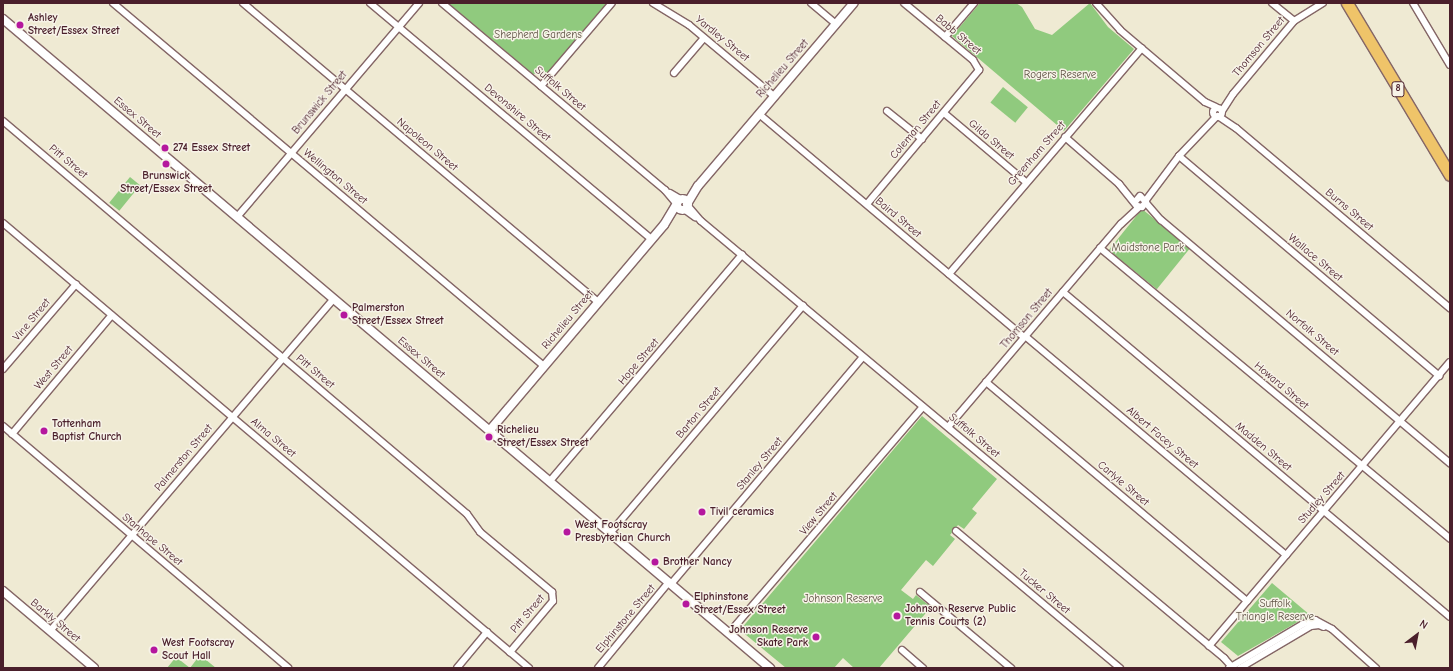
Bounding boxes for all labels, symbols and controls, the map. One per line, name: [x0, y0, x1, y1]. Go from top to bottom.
place label: Ashley Street/Essex Street: [28, 12, 120, 38]
street label: Babb Street: [933, 12, 983, 58]
street label: Yardley Street: [692, 13, 752, 65]
street label: Thomson Street: [1230, 14, 1288, 80]
marker: Ashley Street/Essex Street: [15, 20, 25, 30]
park label: Shepherd Gardens: [494, 28, 582, 42]
street label: Richelieu Street: [754, 37, 812, 101]
street label: Suffolk Street: [532, 64, 588, 114]
park label: Rogers Reserve: [1024, 68, 1096, 82]
street label: Brunswick Street: [290, 69, 350, 137]
street label: Devonshire Street: [481, 81, 553, 145]
road number: 8: [1391, 81, 1405, 97]
street label: Essex Street: [111, 94, 163, 142]
street label: Coleman Street: [888, 98, 944, 162]
street label: Napoleon Street: [394, 116, 460, 174]
street label: Gilda Street: [965, 117, 1017, 163]
street label: Greenham Street: [1005, 119, 1069, 189]
place label: 274 Essex Street: [173, 141, 250, 155]
street label: Pitt Street: [46, 142, 90, 182]
marker: 274 Essex Street: [160, 143, 170, 153]
street label: Wellington Street: [300, 146, 370, 208]
marker: Brunswick Street/Essex Street: [161, 159, 171, 169]
place label: Brunswick Street/Essex Street: [120, 170, 212, 196]
street label: Burns Street: [1322, 186, 1376, 234]
street label: Baird Street: [872, 195, 924, 241]
street label: Wallace Street: [1285, 231, 1345, 285]
park label: Maidstone Park: [1112, 241, 1184, 255]
street label: Thomson Street: [998, 286, 1056, 352]
street label: Richelieu Street: [539, 288, 597, 352]
street label: Vine Street: [10, 296, 54, 344]
place label: Palmerston Street/Essex Street: [352, 302, 444, 328]
street label: Norfolk Street: [1283, 307, 1341, 359]
marker: Palmerston Street/Essex Street: [339, 310, 349, 320]
street label: Essex Street: [395, 334, 447, 382]
street label: Hope Street: [616, 336, 662, 388]
street label: West Street: [32, 343, 76, 393]
street label: Pitt Street: [293, 352, 337, 392]
street label: Howard Street: [1251, 359, 1311, 413]
street label: Barton Street: [674, 385, 724, 441]
street label: Albert Facey Street: [1123, 404, 1201, 472]
street label: Suffolk Street: [946, 411, 1002, 461]
street label: Alma Street: [248, 415, 298, 461]
place label: Tottenham Baptist Church: [52, 418, 122, 444]
street label: Madden Street: [1232, 420, 1294, 474]
street label: Palmerston Street: [152, 422, 216, 494]
place label: Richelieu Street/Essex Street: [497, 424, 589, 450]
marker: Tottenham Baptist Church: [39, 426, 49, 436]
marker: Richelieu Street/Essex Street: [484, 432, 494, 442]
street label: Stanley Street: [734, 435, 786, 493]
street label: Carlyle Street: [1095, 459, 1151, 509]
street label: Studley Street: [1296, 469, 1348, 527]
street label: View Street: [797, 490, 841, 538]
place label: Tivil ceramics: [710, 505, 774, 519]
marker: Tivil ceramics: [697, 507, 707, 517]
street label: Stanhope Street: [119, 511, 185, 569]
place label: West Footscray Presbyterian Church: [575, 519, 671, 545]
marker: West Footscray Presbyterian Church: [562, 527, 572, 537]
place label: Brother Nancy: [663, 555, 732, 569]
marker: Brother Nancy: [650, 557, 660, 567]
street label: Tucker Street: [1016, 567, 1072, 617]
street label: Elphinstone Street: [593, 582, 659, 656]
place label: Elphinstone Street/Essex Street: [694, 591, 786, 617]
street label: Pitt Street: [508, 592, 548, 636]
park label: Johnson Reserve: [803, 592, 883, 606]
street label: Barkly Street: [27, 596, 83, 646]
park label: Suffolk Triangle Reserve: [1236, 598, 1314, 624]
marker: Elphinstone Street/Essex Street: [681, 599, 691, 609]
place label: Johnson Reserve Public Tennis Courts (2): [905, 603, 1016, 629]
marker: Johnson Reserve Public Tennis Courts (2): [892, 611, 902, 621]
north arrow: [1397, 615, 1437, 655]
text: N: [1417, 617, 1430, 632]
place label: Johnson Reserve Skate Park: [729, 624, 808, 650]
marker: Johnson Reserve Skate Park: [811, 632, 821, 642]
place label: West Footscray Scout Hall: [162, 637, 234, 663]
marker: West Footscray Scout Hall: [149, 645, 159, 655]

